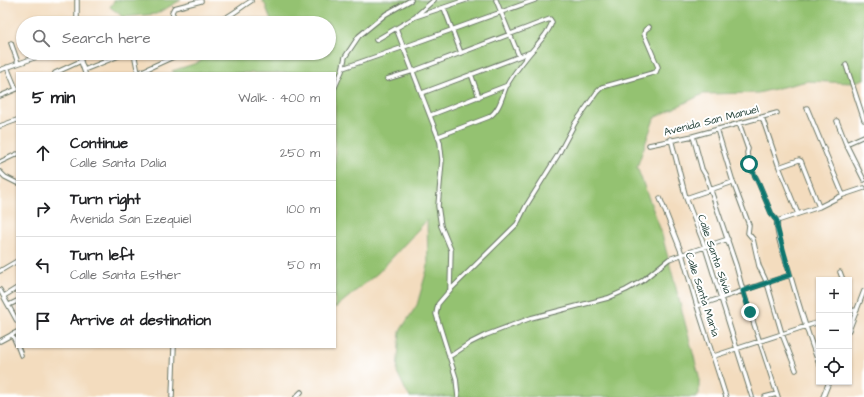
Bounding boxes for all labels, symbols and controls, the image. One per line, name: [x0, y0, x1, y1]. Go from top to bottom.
search box: [16, 16, 336, 60]
icon: search: [30, 27, 52, 49]
text: Search here: [62, 28, 151, 49]
text: 5 min: [32, 86, 75, 110]
text: Walk · 400 m: [238, 89, 320, 107]
street label: Avenida San Manuel: [662, 101, 761, 140]
text: Continue: [70, 133, 128, 154]
icon: ahead: [32, 142, 54, 164]
text: 250 m: [280, 144, 320, 162]
text: Calle Santa Dalia: [70, 154, 166, 172]
route start: [740, 155, 758, 173]
text: Turn right: [70, 189, 141, 210]
icon: right: [32, 198, 54, 220]
text: 100 m: [287, 200, 320, 218]
text: Avenida San Ezequiel: [70, 210, 191, 228]
street label: Calle Santa Silvia: [694, 212, 735, 296]
text: Turn left: [70, 245, 134, 266]
street label: Calle Santa María: [682, 250, 723, 339]
icon: left: [32, 254, 54, 276]
text: 50 m: [287, 256, 320, 274]
text: Calle Santa Esther: [70, 266, 181, 284]
map controls: [816, 277, 852, 385]
button: +: [816, 277, 852, 313]
route end: [741, 303, 759, 321]
icon: arrive: [32, 310, 54, 332]
text: Arrive at destination: [70, 310, 211, 331]
button: −: [816, 313, 852, 349]
button: locate: [816, 349, 852, 385]

